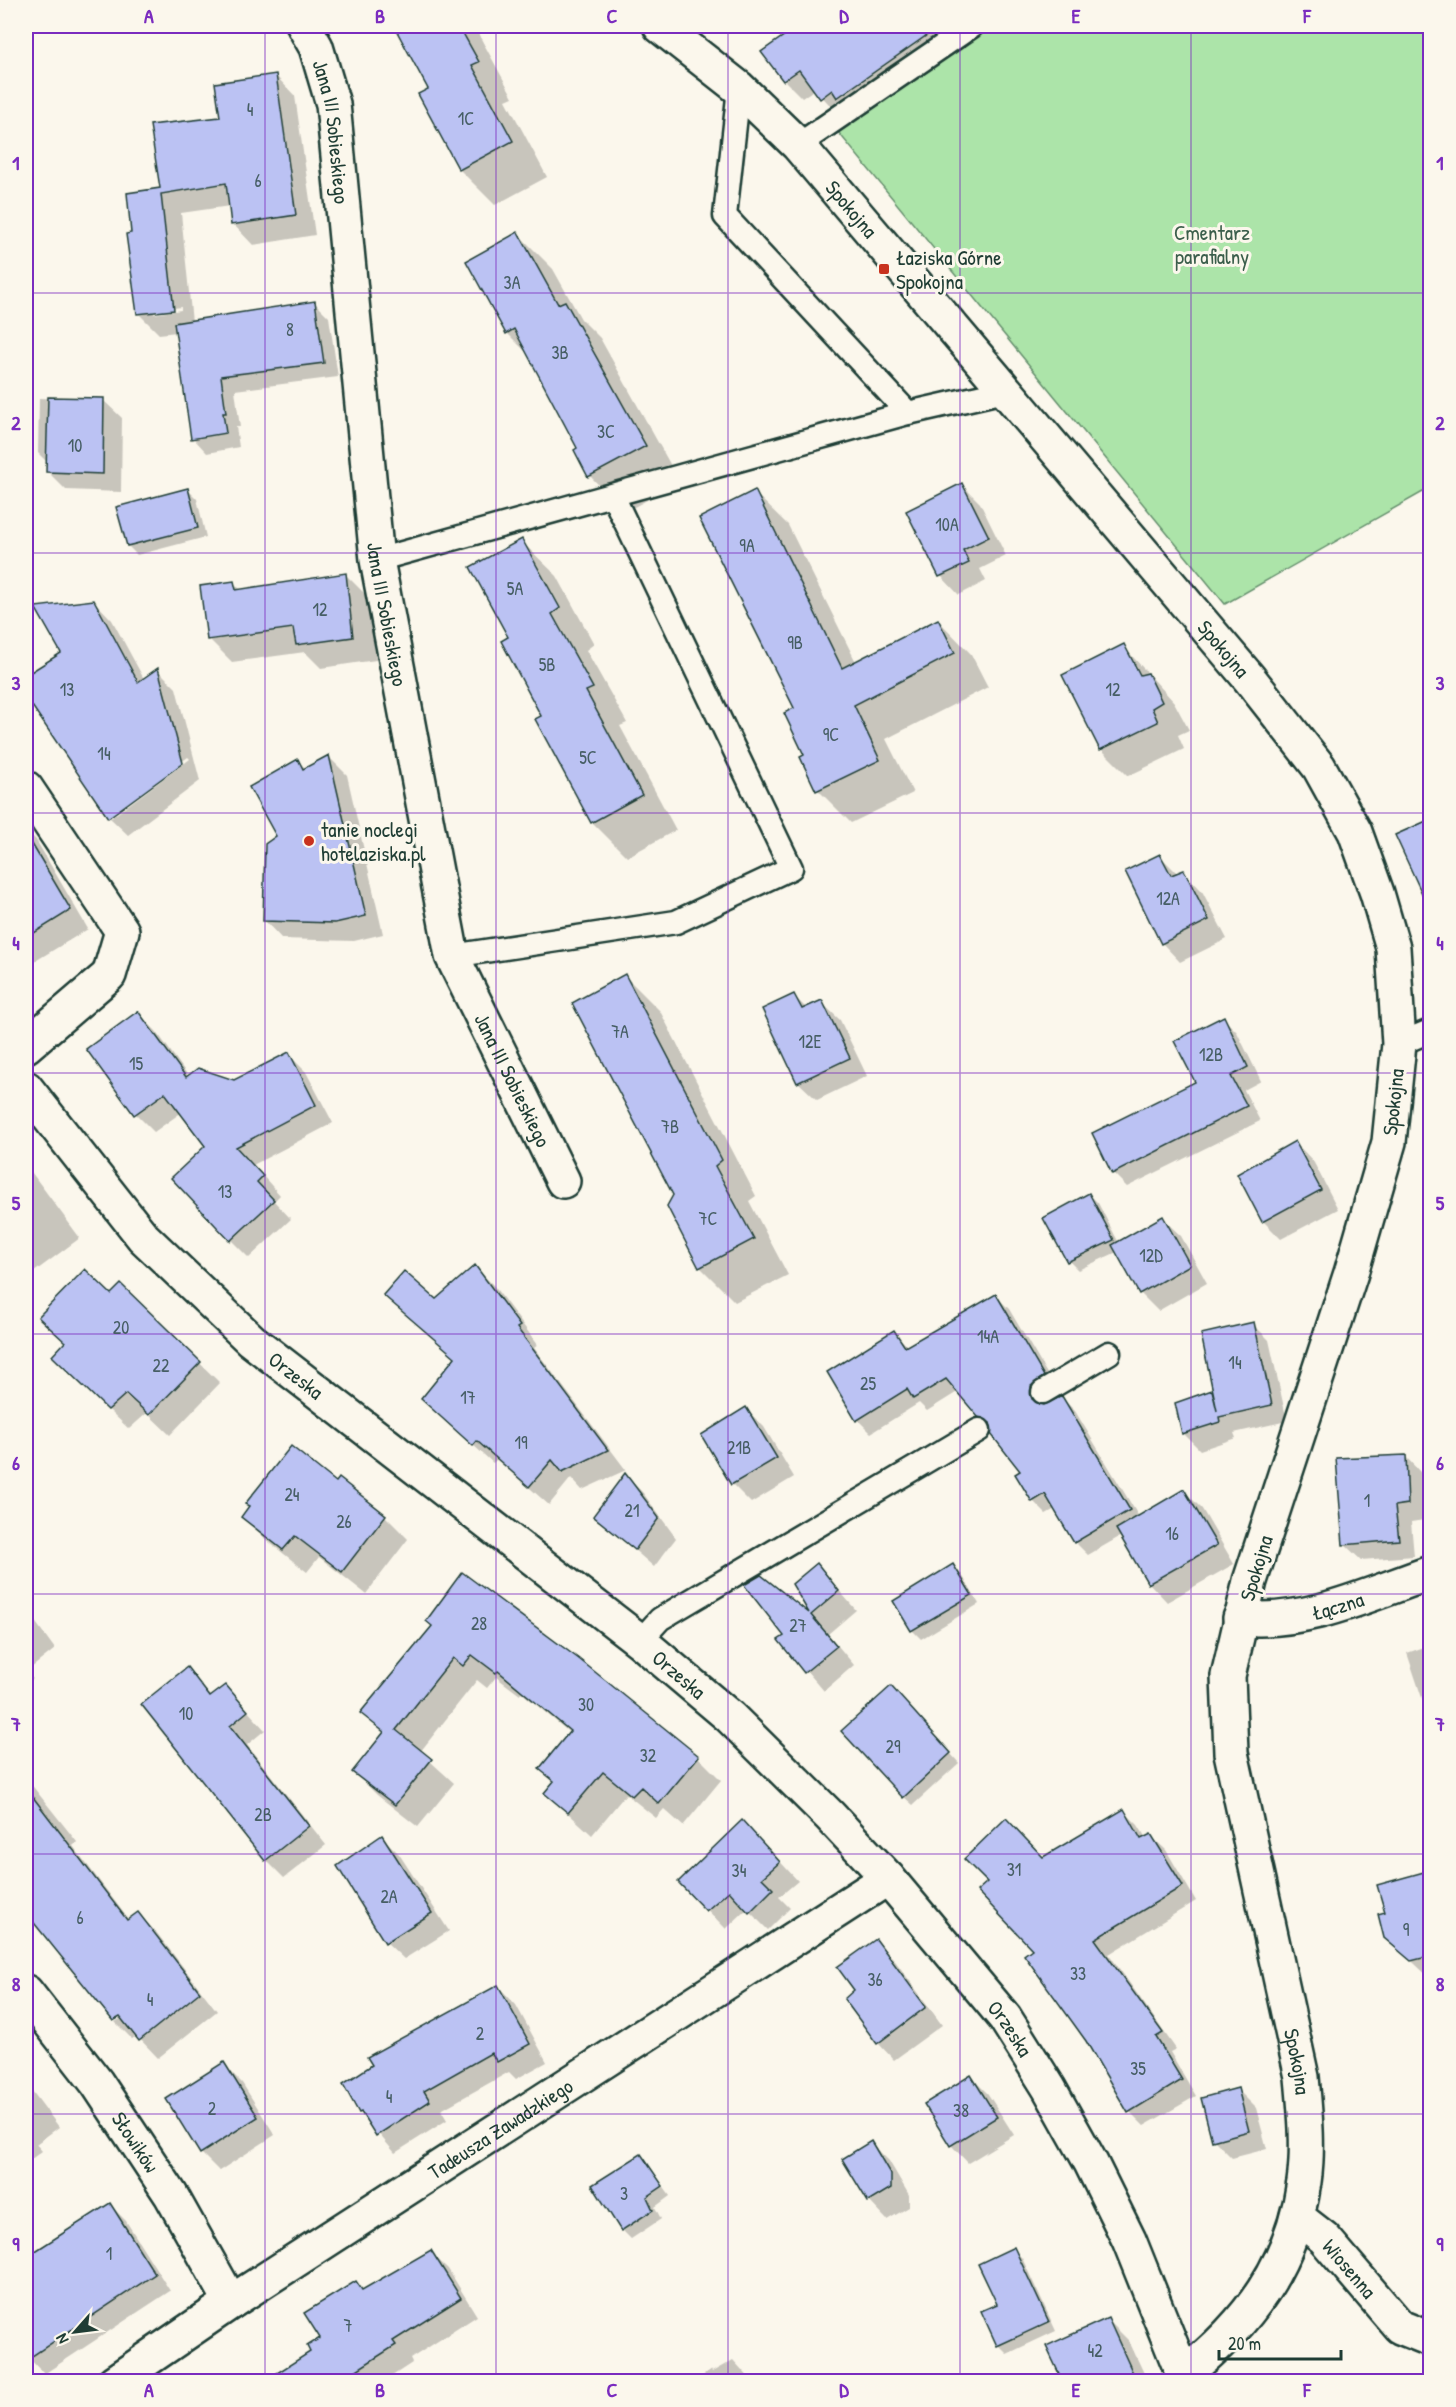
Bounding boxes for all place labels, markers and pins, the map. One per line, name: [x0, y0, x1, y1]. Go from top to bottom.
place label: Łaziska Górne Spokojna: [896, 243, 1002, 296]
marker: Łaziska Górne Spokojna: [877, 262, 891, 276]
place label: tanie noclegi hotelaziska.pl: [321, 815, 426, 868]
marker: tanie noclegi hotelaziska.pl: [302, 834, 316, 848]

